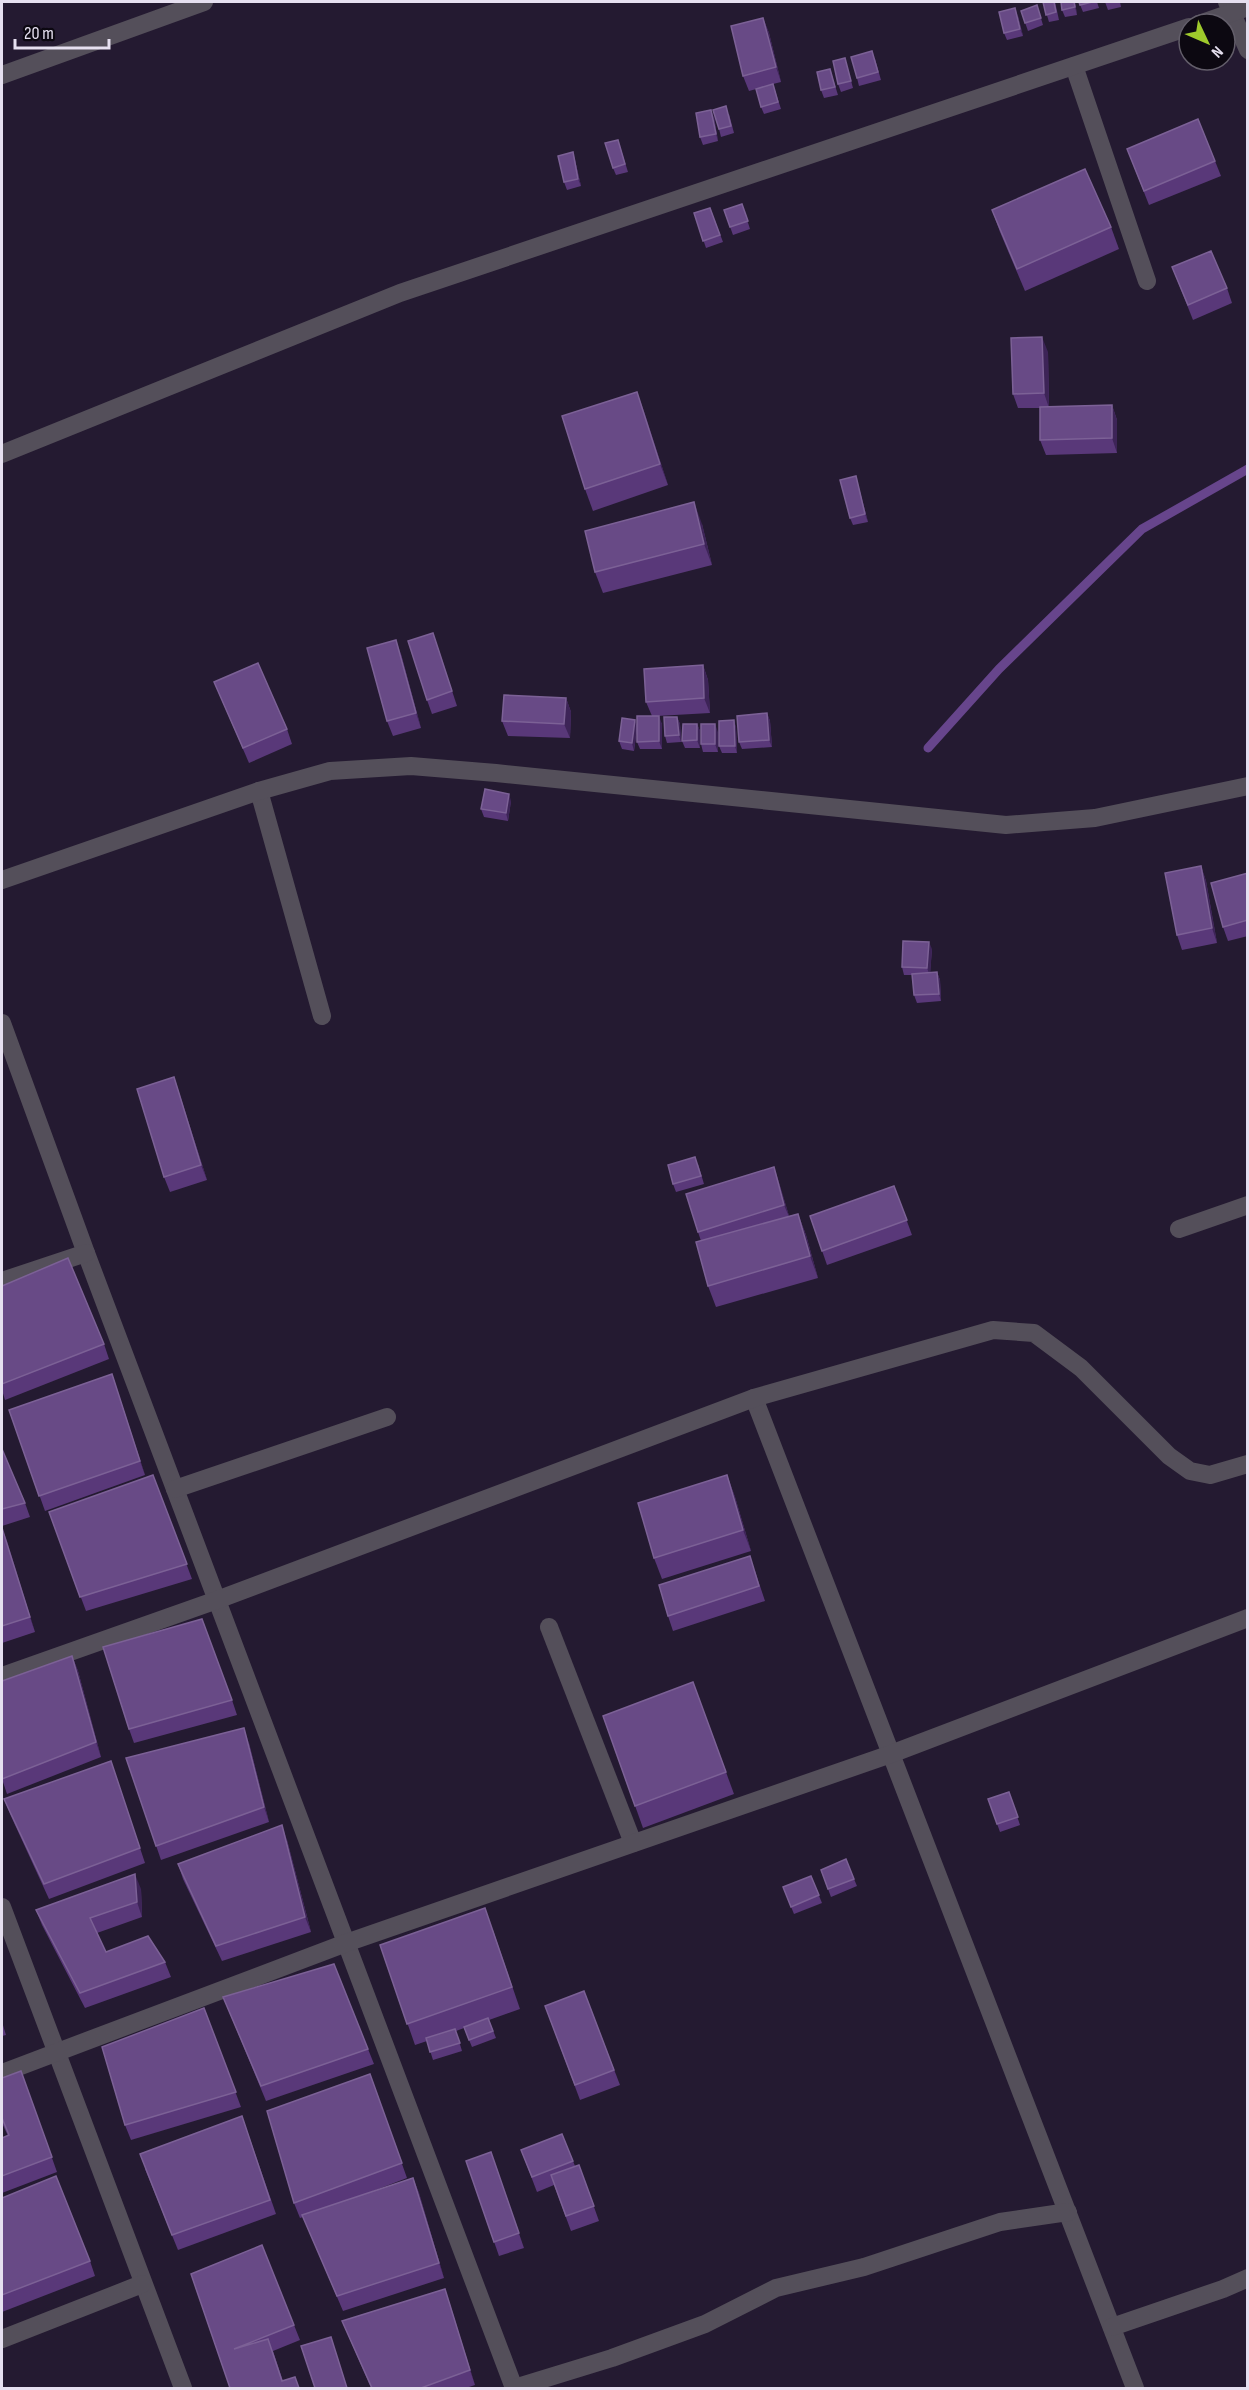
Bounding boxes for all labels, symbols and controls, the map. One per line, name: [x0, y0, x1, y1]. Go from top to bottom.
scale bar: [15, 12, 110, 50]
north arrow: [1177, 12, 1237, 72]
text: 20 m: [24, 23, 54, 44]
text: N: [1207, 42, 1227, 61]

